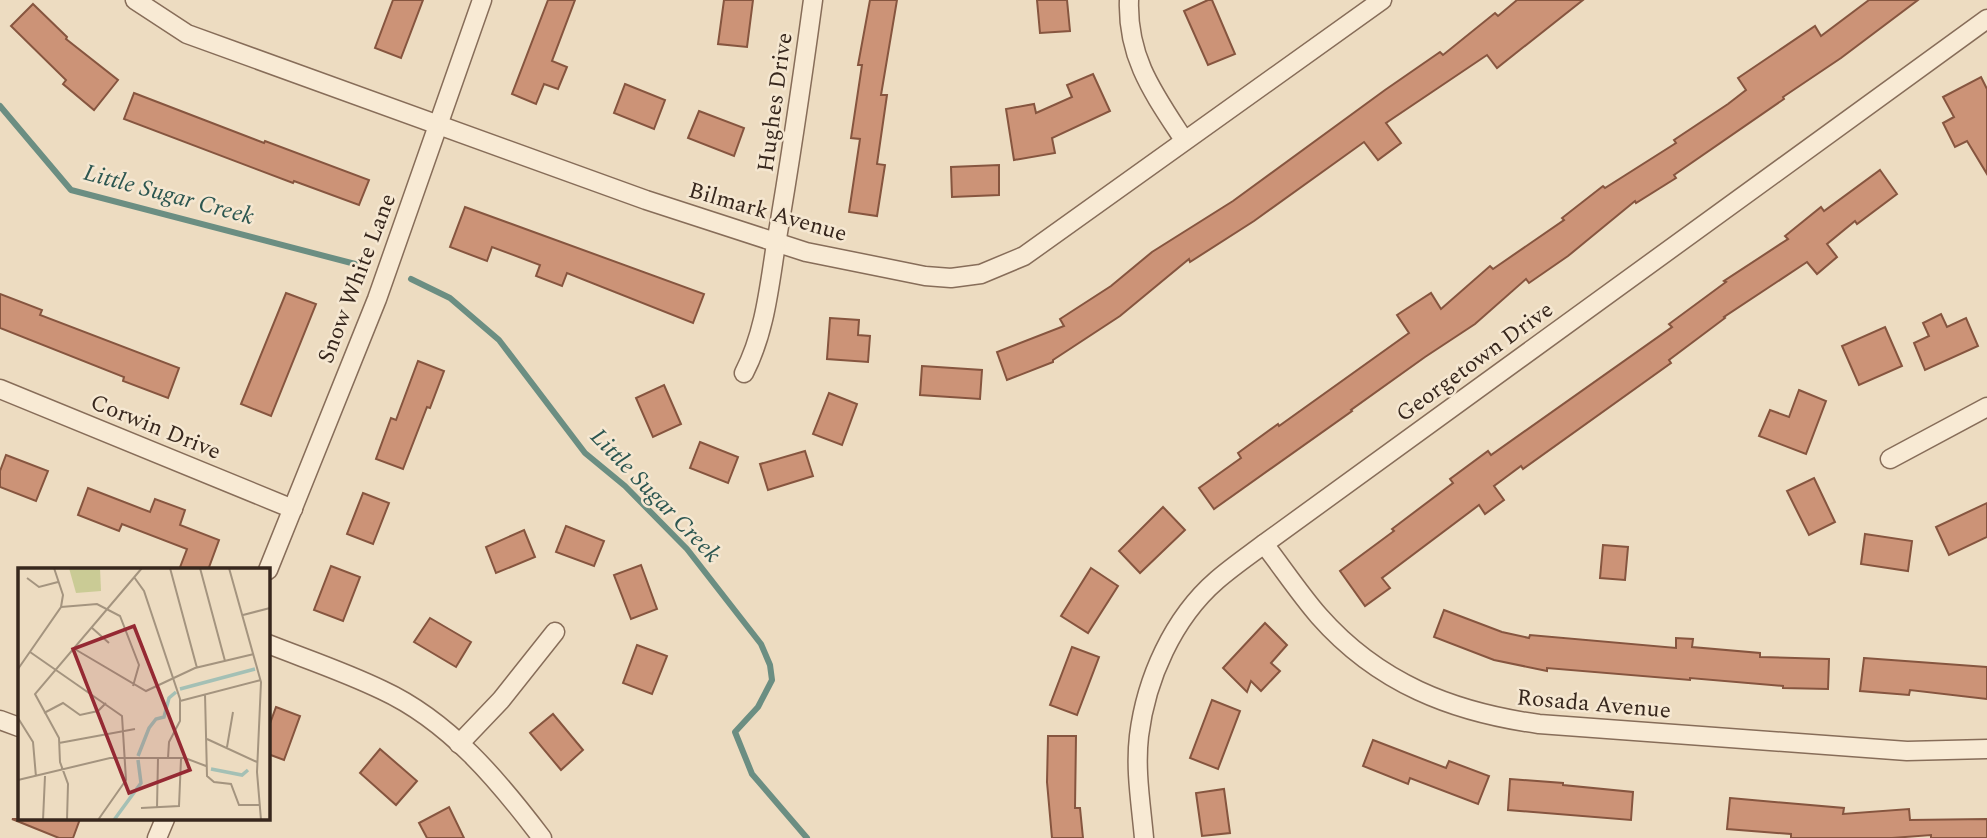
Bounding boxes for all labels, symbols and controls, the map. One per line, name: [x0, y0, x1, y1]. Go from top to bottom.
street label: Hughes Drive: [748, 30, 803, 174]
water label: Little Sugar Creek: [79, 155, 258, 235]
street label: Bilmark Avenue: [684, 173, 851, 252]
street label: Snow White Lane: [309, 188, 406, 369]
street label: Georgetown Drive: [1389, 293, 1561, 431]
street label: Corwin Drive: [85, 385, 226, 470]
water label: Little Sugar Creek: [581, 420, 729, 571]
inset map: [18, 568, 270, 820]
street label: Rosada Avenue: [1515, 680, 1672, 729]

